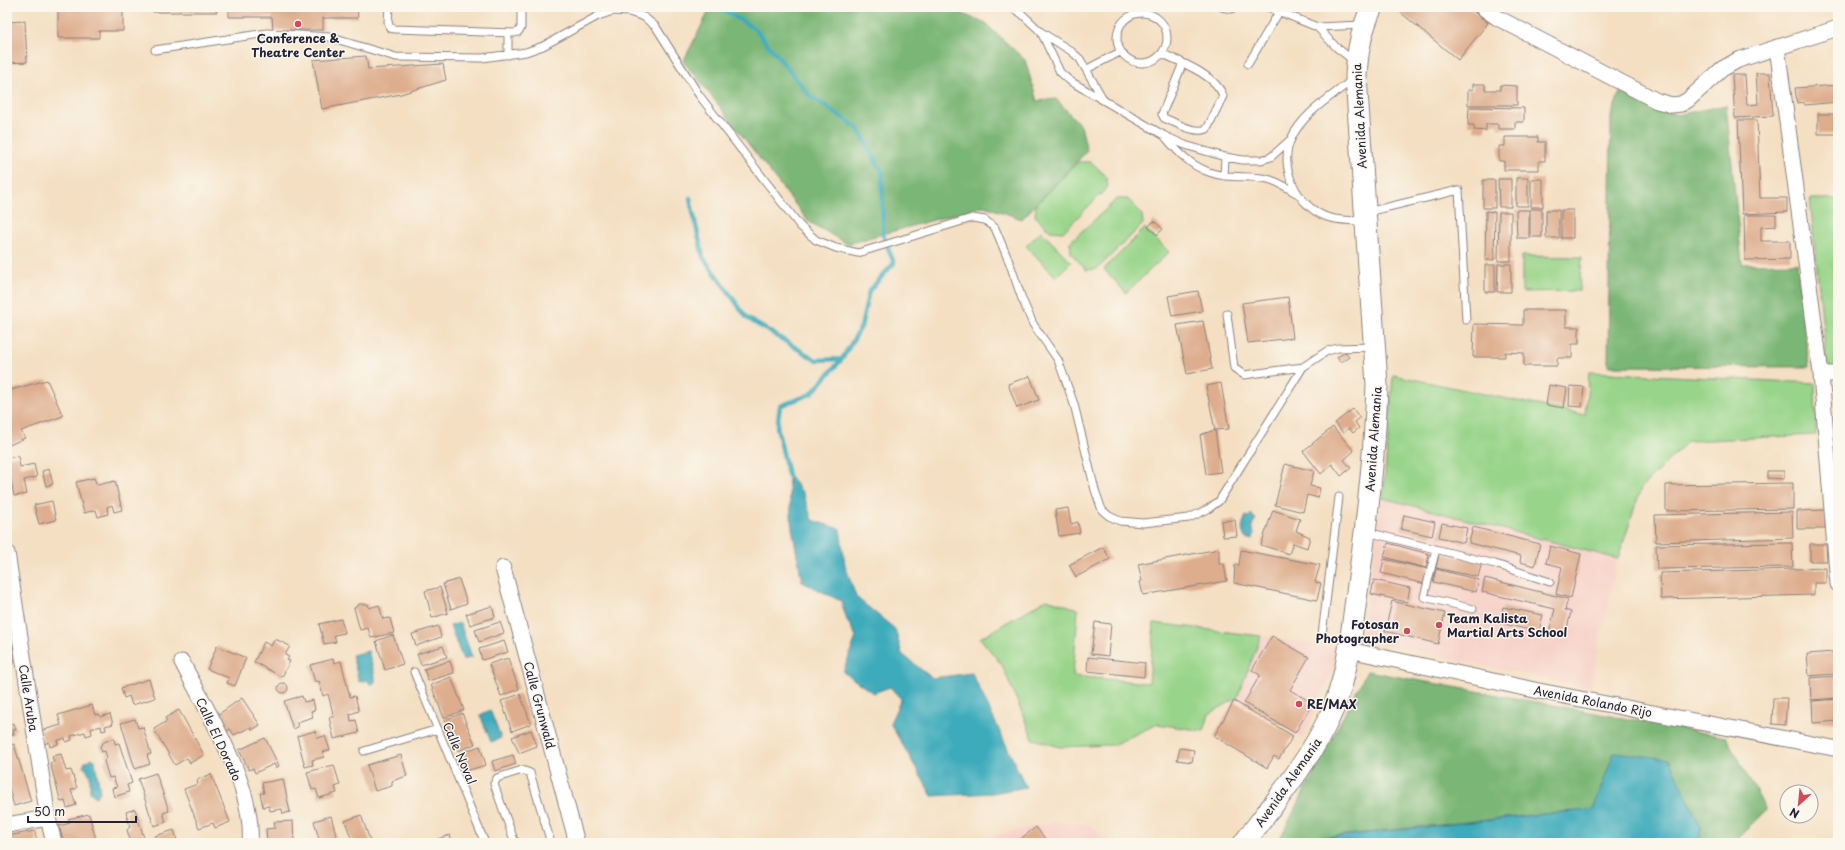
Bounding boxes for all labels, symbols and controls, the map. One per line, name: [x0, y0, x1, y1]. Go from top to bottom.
marker: Conference & Theatre Center: [293, 19, 303, 29]
place label: Conference & Theatre Center: [251, 29, 345, 61]
street label: Avenida Alemania: [1347, 62, 1371, 169]
street label: Avenida Alemania: [1360, 385, 1386, 492]
place label: Team Kalista Martial Arts School: [1447, 609, 1568, 641]
place label: Fotosan Photographer: [1316, 615, 1400, 647]
marker: Team Kalista Martial Arts School: [1434, 620, 1444, 630]
marker: Fotosan Photographer: [1402, 626, 1412, 636]
street label: Calle Grunwald: [520, 659, 560, 751]
street label: Calle Aruba: [15, 663, 43, 733]
street label: Avenida Rolando Rijo: [1532, 681, 1654, 721]
street label: Calle El Dorado: [192, 694, 246, 784]
place label: RE/MAX: [1307, 695, 1358, 713]
marker: RE/MAX: [1294, 699, 1304, 709]
street label: Calle Noval: [439, 719, 481, 787]
street label: Avenida Alemania: [1250, 733, 1326, 830]
north arrow: [1779, 784, 1819, 824]
scale bar: [28, 798, 136, 824]
text: 50 m: [34, 802, 65, 820]
text: N: [1786, 804, 1802, 823]

